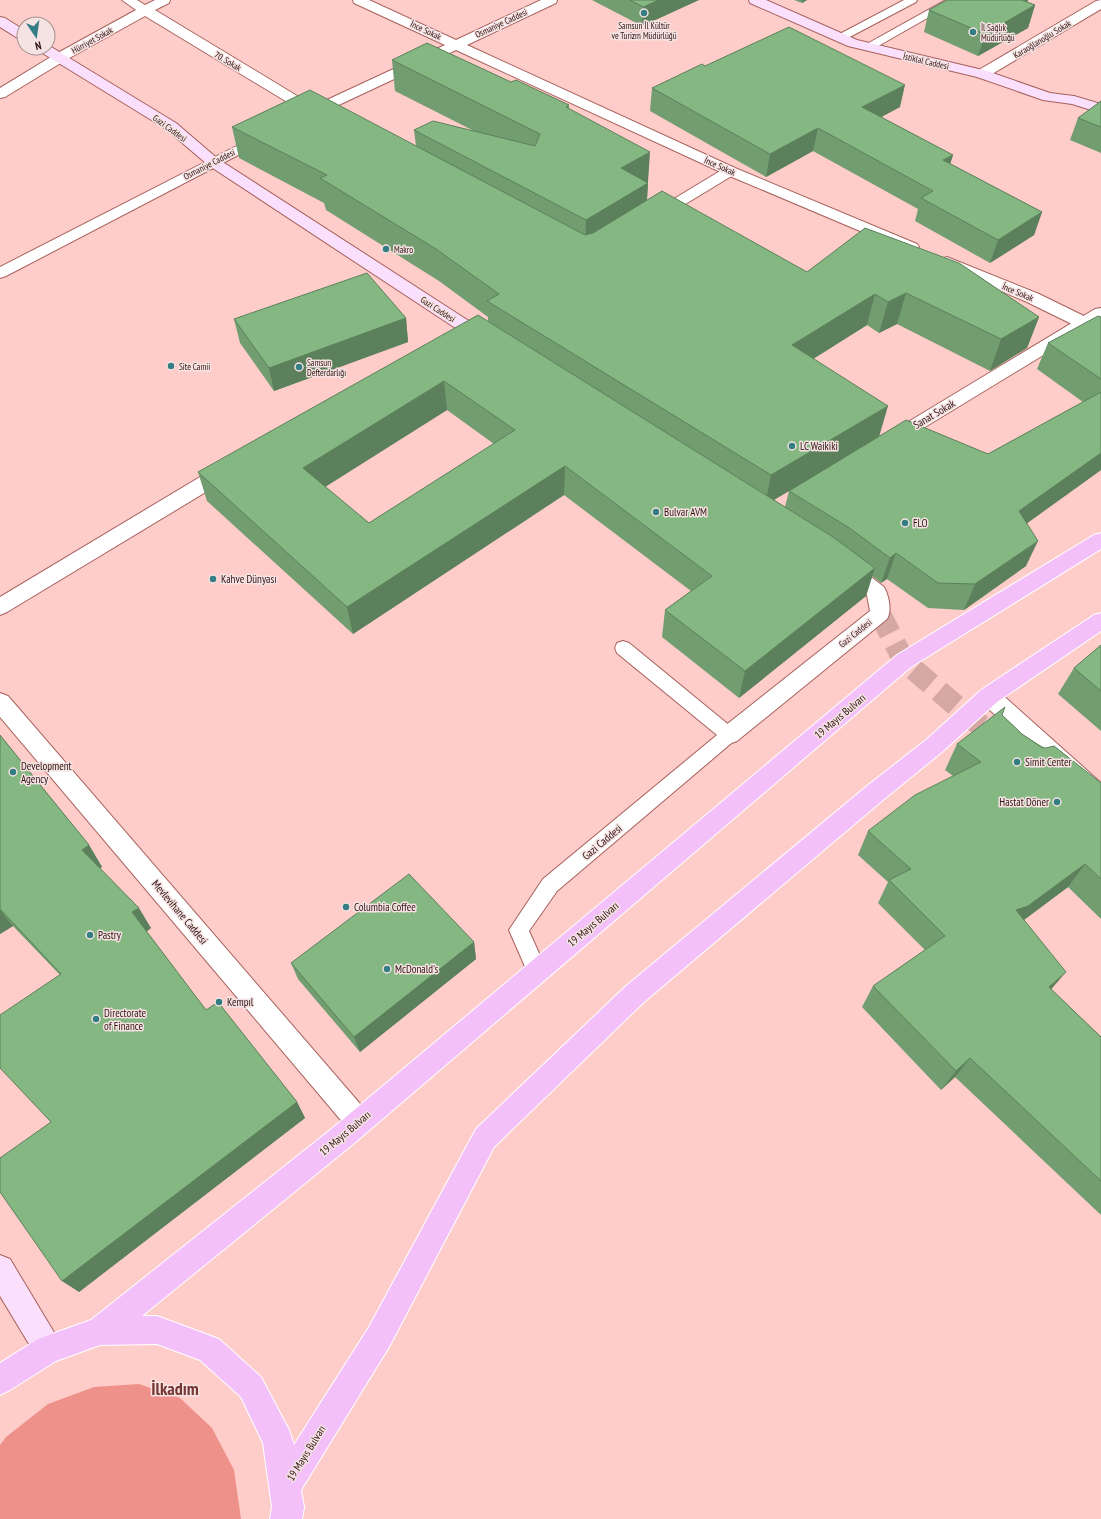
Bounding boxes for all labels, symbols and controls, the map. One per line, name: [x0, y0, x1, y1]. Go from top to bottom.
street label: Osmaniye Caddesi: [473, 6, 529, 40]
marker: Samsun İl Kültür ve Turizm Müdürlüğü: [639, 8, 649, 18]
north arrow: [16, 16, 56, 56]
street label: Karaoğlanoğlu Sokak: [1011, 17, 1073, 61]
street label: İnce Sokak: [409, 18, 444, 42]
place label: Samsun İl Kültür ve Turizm Müdürlüğü: [611, 20, 677, 41]
place label: İl Sağlık Müdürlüğü: [981, 22, 1015, 43]
street label: Hürriyet Sokak: [69, 24, 115, 56]
marker: İl Sağlık Müdürlüğü: [968, 27, 978, 37]
text: N: [34, 38, 43, 53]
street label: 70. Sokak: [213, 49, 244, 74]
street label: İstiklal Caddesi: [902, 50, 950, 72]
street label: Gazi Caddesi: [151, 112, 189, 144]
street label: Osmaniye Caddesi: [181, 146, 237, 182]
street label: İnce Sokak: [703, 154, 738, 178]
marker: Makro: [381, 244, 391, 254]
place label: Makro: [394, 244, 413, 255]
street label: İnce Sokak: [1001, 280, 1036, 304]
street label: Gazi Caddesi: [419, 294, 457, 324]
place label: Samsun Defterdarlığı: [307, 357, 346, 378]
marker: Site Camii: [166, 361, 176, 371]
place label: Site Camii: [179, 361, 210, 372]
marker: Samsun Defterdarlığı: [294, 362, 304, 372]
street label: Sanat Sokak: [911, 396, 958, 432]
place label: LC Waikiki: [800, 439, 838, 453]
marker: LC Waikiki: [787, 441, 797, 451]
place label: Bulvar AVM: [664, 505, 707, 519]
marker: Bulvar AVM: [651, 507, 661, 517]
place label: FLO: [913, 516, 928, 530]
marker: FLO: [900, 518, 910, 528]
place label: Kahve Dünyası: [221, 572, 277, 586]
marker: Kahve Dünyası: [208, 574, 218, 584]
street label: Gazi Caddesi: [836, 616, 874, 650]
street label: 19 Mayıs Bulvarı: [811, 690, 869, 742]
place label: Simit Center: [1025, 755, 1072, 769]
marker: Simit Center: [1012, 757, 1022, 767]
place label: Development Agency: [21, 759, 72, 786]
marker: Development Agency: [8, 767, 18, 777]
place label: Hastat Döner: [999, 795, 1049, 809]
marker: Hastat Döner: [1052, 797, 1062, 807]
street label: Gazi Caddesi: [579, 821, 625, 863]
street label: Mevlevihane Caddesi: [149, 877, 211, 947]
street label: 19 Mayıs Bulvarı: [564, 898, 622, 950]
place label: Columbia Coffee: [354, 900, 416, 914]
marker: Columbia Coffee: [341, 902, 351, 912]
place label: Pastry: [98, 928, 122, 942]
marker: Pastry: [85, 930, 95, 940]
place label: McDonald's: [395, 962, 438, 976]
marker: McDonald's: [382, 964, 392, 974]
place label: Kempıl: [227, 995, 254, 1009]
marker: Kempıl: [214, 997, 224, 1007]
place label: Directorate of Finance: [104, 1006, 147, 1033]
marker: Directorate of Finance: [91, 1014, 101, 1024]
street label: 19 Mayıs Bulvarı: [316, 1107, 374, 1159]
district label: İlkadım: [151, 1377, 199, 1400]
street label: 19 Mayıs Bulvarı: [283, 1423, 329, 1483]

